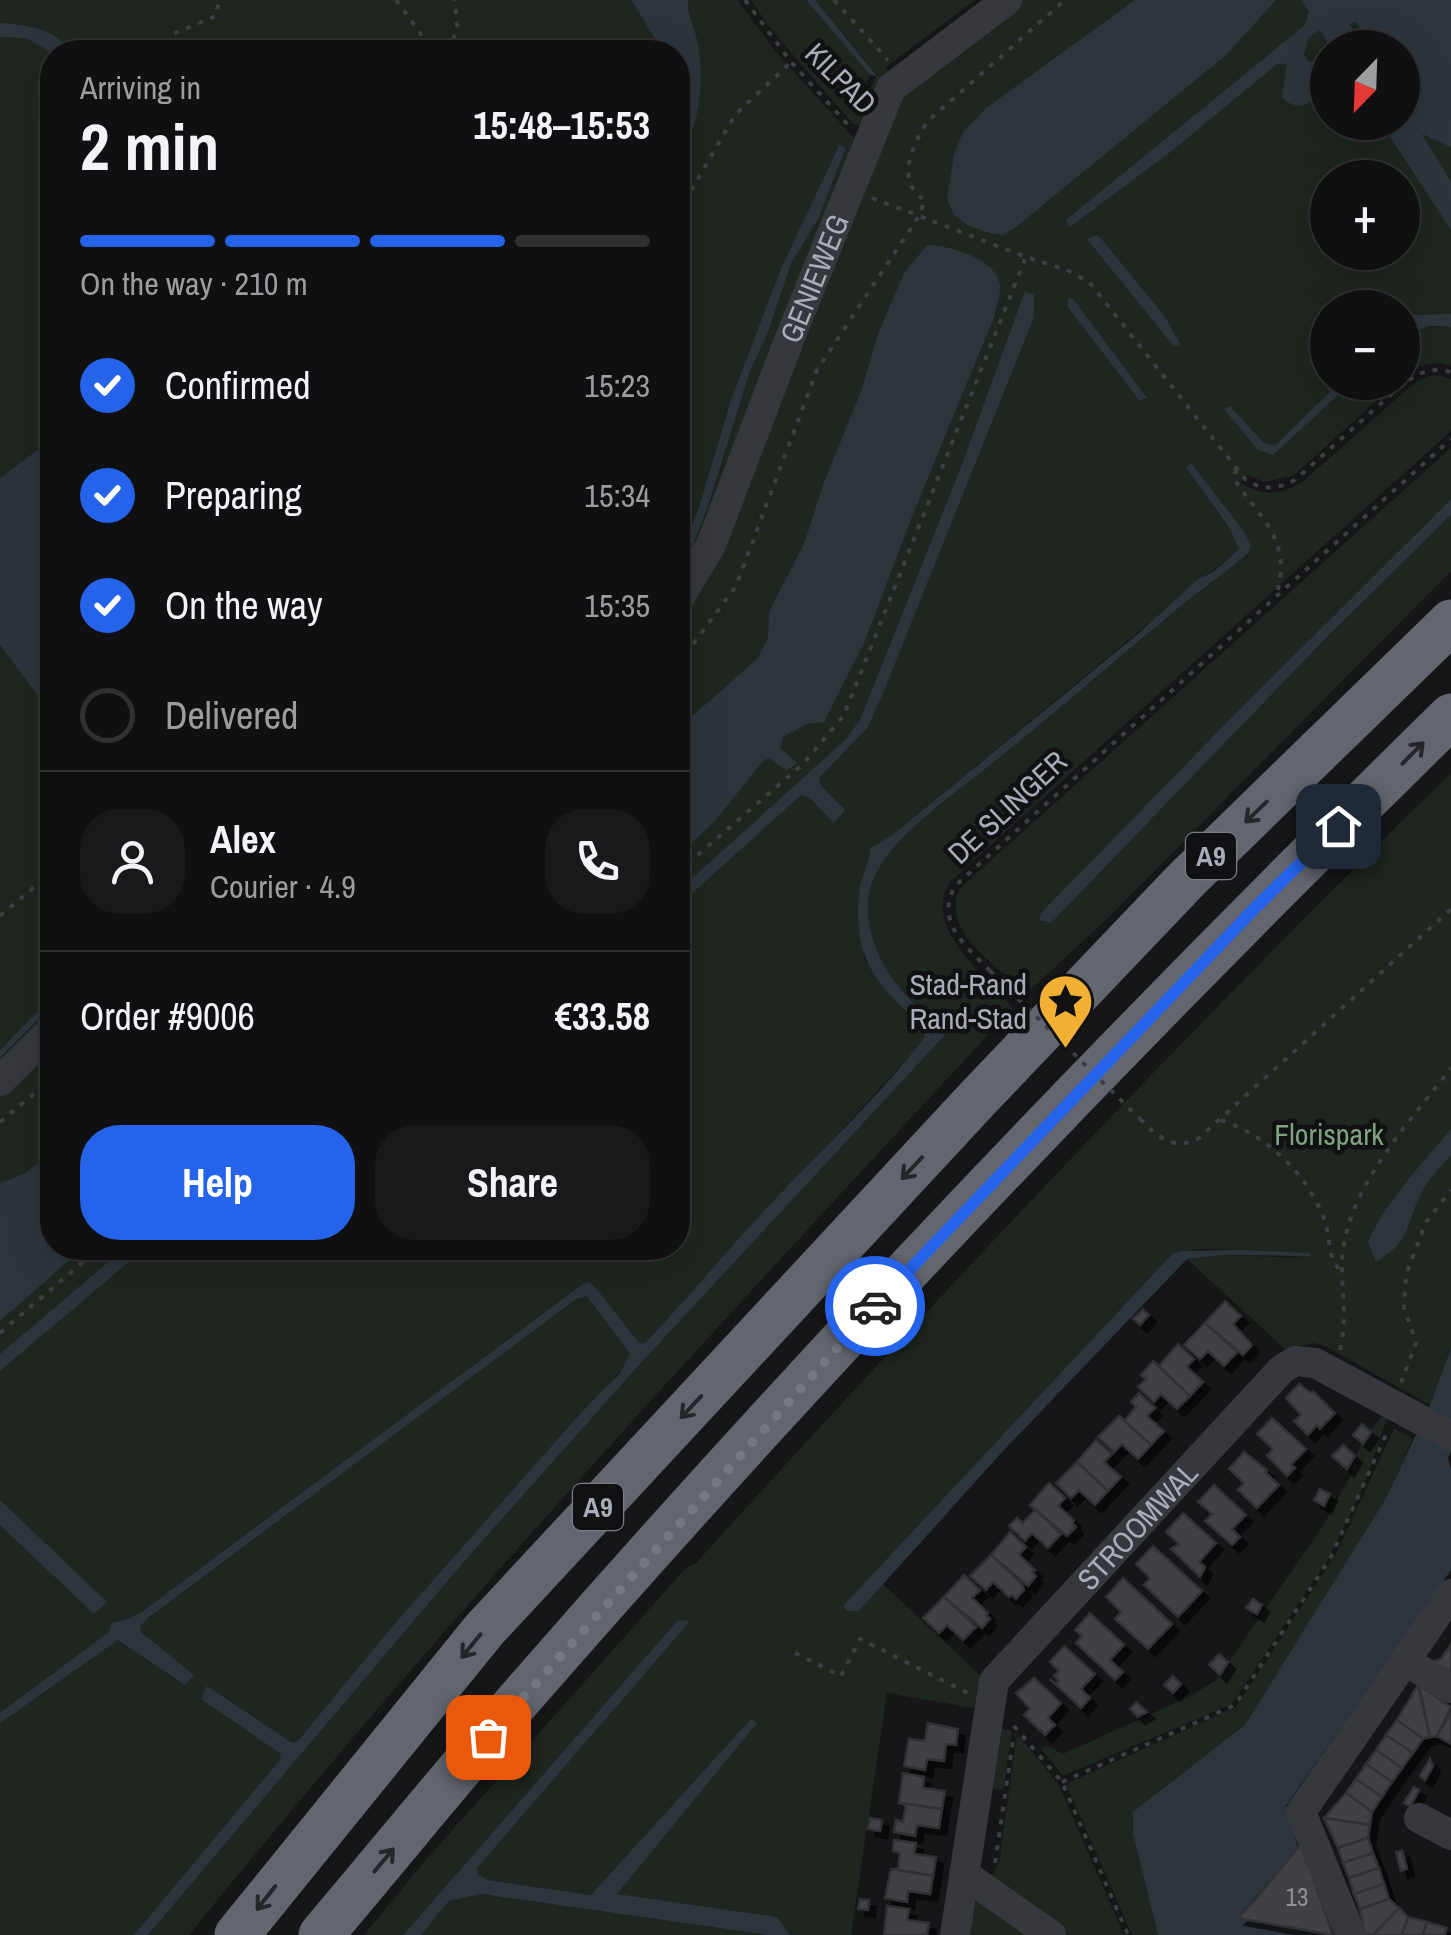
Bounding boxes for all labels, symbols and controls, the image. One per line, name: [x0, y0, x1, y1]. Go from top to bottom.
north arrow: [1310, 30, 1420, 140]
map controls: [1310, 30, 1420, 400]
street label: KILPAD: [797, 34, 885, 122]
text: Arriving in: [80, 66, 201, 109]
text: 15:48–15:53: [473, 100, 650, 151]
text: 2 min: [80, 103, 219, 190]
button: +: [1310, 160, 1420, 270]
street label: GENIEWEG: [770, 208, 858, 349]
text: On the way · 210 m: [80, 262, 308, 305]
button: −: [1310, 290, 1420, 400]
icon: check: [80, 358, 135, 413]
text: Confirmed: [165, 360, 310, 411]
text: 15:23: [584, 364, 650, 407]
icon: check: [80, 468, 135, 523]
text: Preparing: [165, 470, 302, 521]
text: 15:34: [584, 474, 650, 517]
icon: check: [80, 578, 135, 633]
text: On the way: [165, 580, 323, 631]
text: 15:35: [584, 584, 650, 627]
text: Delivered: [165, 690, 298, 741]
street label: DE SLINGER: [939, 741, 1075, 872]
one-way arrow: [1401, 742, 1425, 766]
pin: [1296, 784, 1381, 869]
icon: home: [1311, 799, 1366, 854]
one-way arrow: [1244, 800, 1268, 824]
button: person: [80, 809, 185, 914]
button: phone: [545, 809, 650, 914]
text: Alex: [210, 814, 276, 865]
road number: A9: [1186, 833, 1236, 879]
text: Courier · 4.9: [210, 865, 356, 908]
place label: Stad-Rand Rand-Stad: [909, 964, 1027, 1038]
place icon: Stad-Rand Rand-Stad: [1036, 971, 1096, 1050]
text: Order #9006: [80, 991, 255, 1042]
text: €33.58: [555, 991, 650, 1042]
park label: Florispark: [1274, 1114, 1384, 1154]
button: Help: [80, 1125, 355, 1240]
button: Share: [375, 1125, 650, 1240]
one-way arrow: [901, 1155, 925, 1181]
courier: [825, 1256, 925, 1356]
icon: car: [848, 1279, 903, 1334]
one-way arrow: [680, 1393, 704, 1419]
street label: STROOMWAL: [1068, 1453, 1206, 1598]
road number: A9: [573, 1484, 623, 1530]
one-way arrow: [460, 1632, 482, 1658]
pin: [446, 1695, 531, 1780]
icon: bag: [461, 1710, 516, 1765]
one-way arrow: [373, 1848, 395, 1874]
house number: 13: [1286, 1880, 1308, 1914]
one-way arrow: [256, 1884, 277, 1911]

